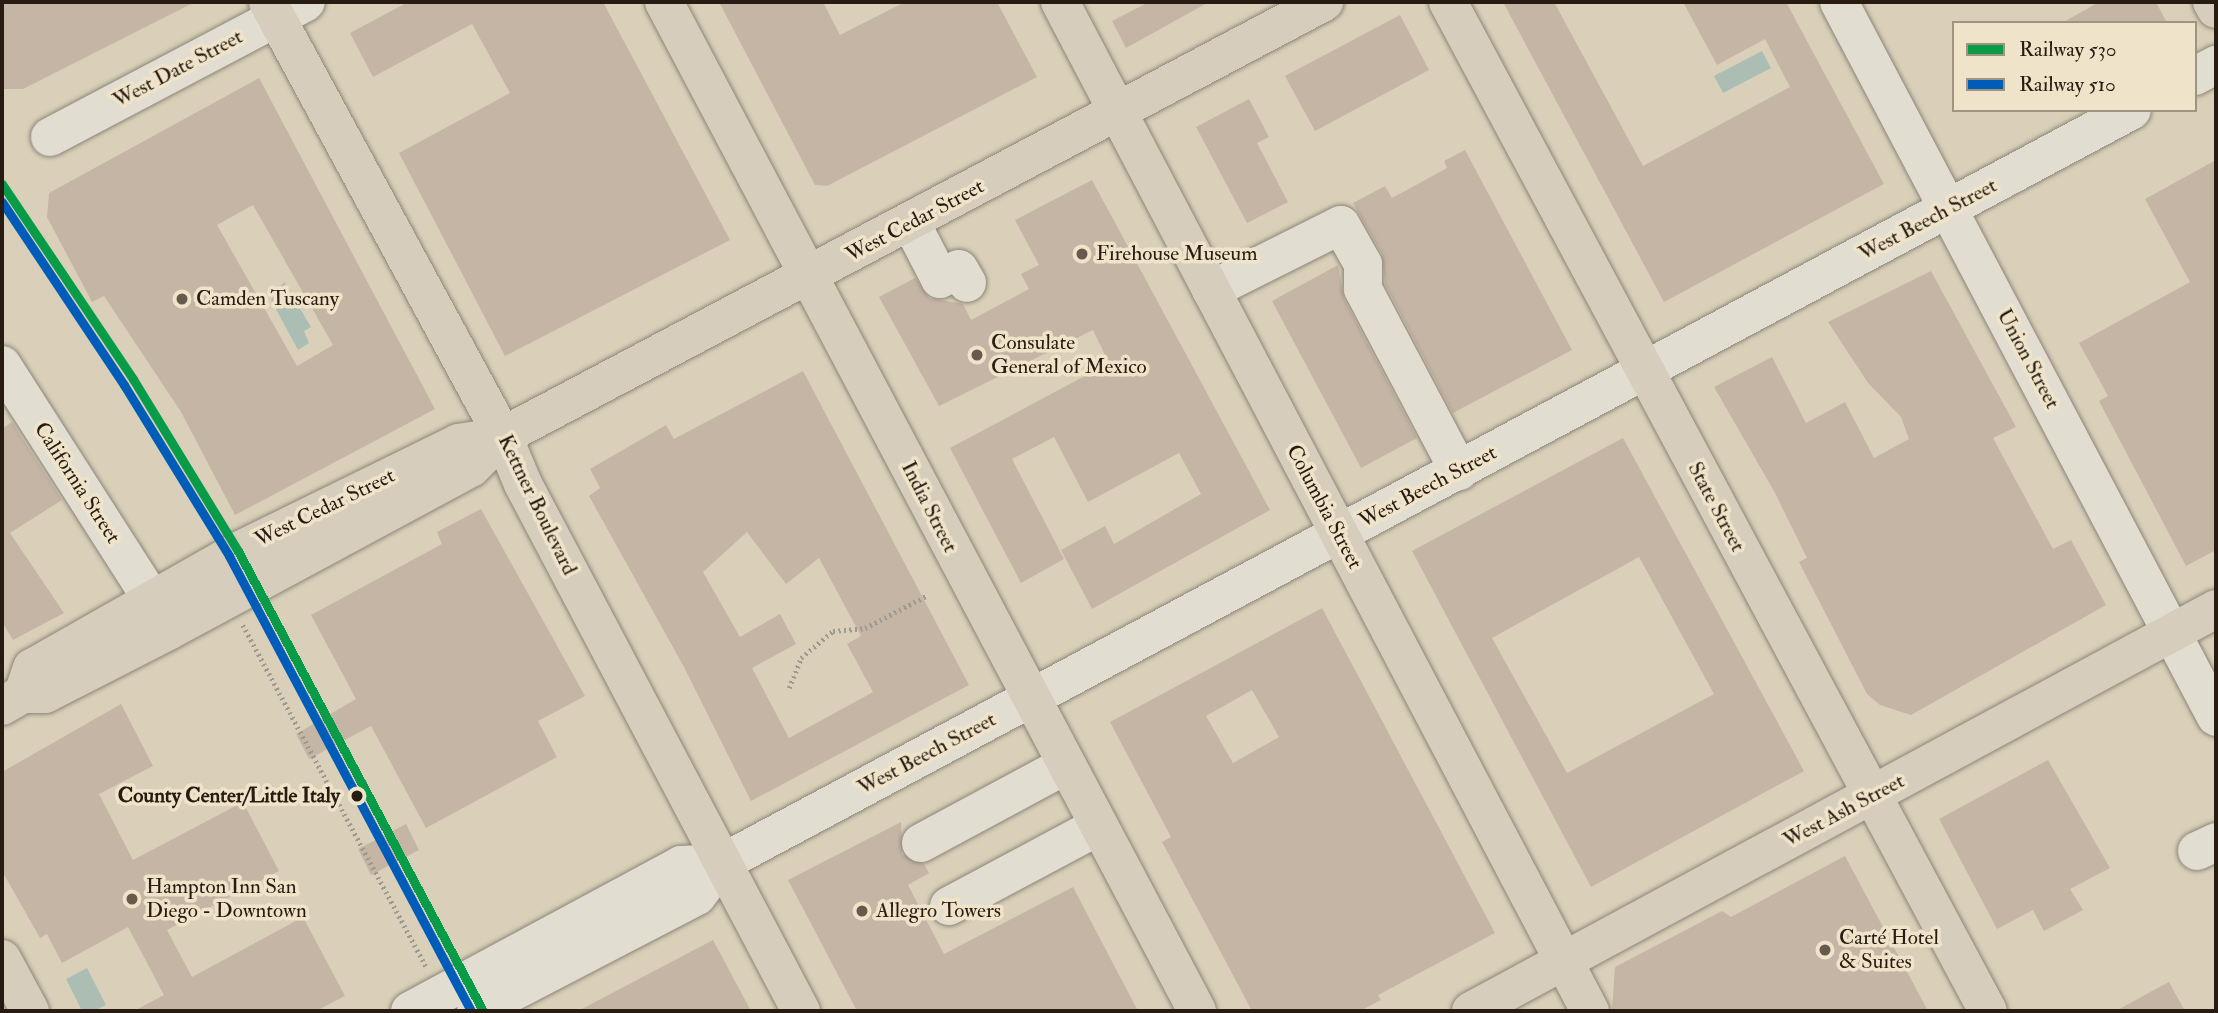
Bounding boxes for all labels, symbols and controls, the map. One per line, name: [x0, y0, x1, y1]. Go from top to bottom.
legend: [1952, 21, 2197, 112]
street label: West Date Street: [109, 24, 247, 114]
text: Railway 530: [2019, 36, 2117, 63]
text: Railway 510: [2019, 71, 2116, 98]
street label: West Beech Street: [1855, 173, 2001, 267]
street label: West Cedar Street: [842, 174, 988, 268]
place label: Firehouse Museum: [1096, 241, 1258, 267]
marker: Firehouse Museum: [1074, 246, 1090, 262]
place label: Camden Tuscany: [196, 286, 339, 312]
marker: Camden Tuscany: [174, 291, 190, 307]
street label: Union Street: [1991, 305, 2065, 413]
place label: Consulate General of Mexico: [991, 330, 1147, 380]
marker: Consulate General of Mexico: [969, 347, 985, 363]
street label: California Street: [28, 418, 126, 548]
street label: Kettner Boulevard: [492, 431, 582, 579]
street label: Columbia Street: [1281, 440, 1367, 574]
street label: West Beech Street: [1355, 440, 1501, 534]
street label: India Street: [895, 457, 963, 557]
street label: State Street: [1682, 458, 1750, 556]
street label: West Cedar Street: [251, 463, 399, 553]
street label: West Beech Street: [854, 707, 1000, 801]
street label: West Ash Street: [1779, 769, 1909, 853]
place label: County Center/Little Italy: [118, 783, 340, 809]
marker: County Center/Little Italy: [346, 785, 368, 807]
place label: Hampton Inn San Diego - Downtown: [146, 874, 307, 924]
marker: Hampton Inn San Diego - Downtown: [124, 891, 140, 907]
place label: Allegro Towers: [876, 898, 1001, 924]
marker: Allegro Towers: [854, 903, 870, 919]
place label: Carté Hotel & Suites: [1839, 925, 1939, 975]
marker: Carté Hotel & Suites: [1817, 942, 1833, 958]

